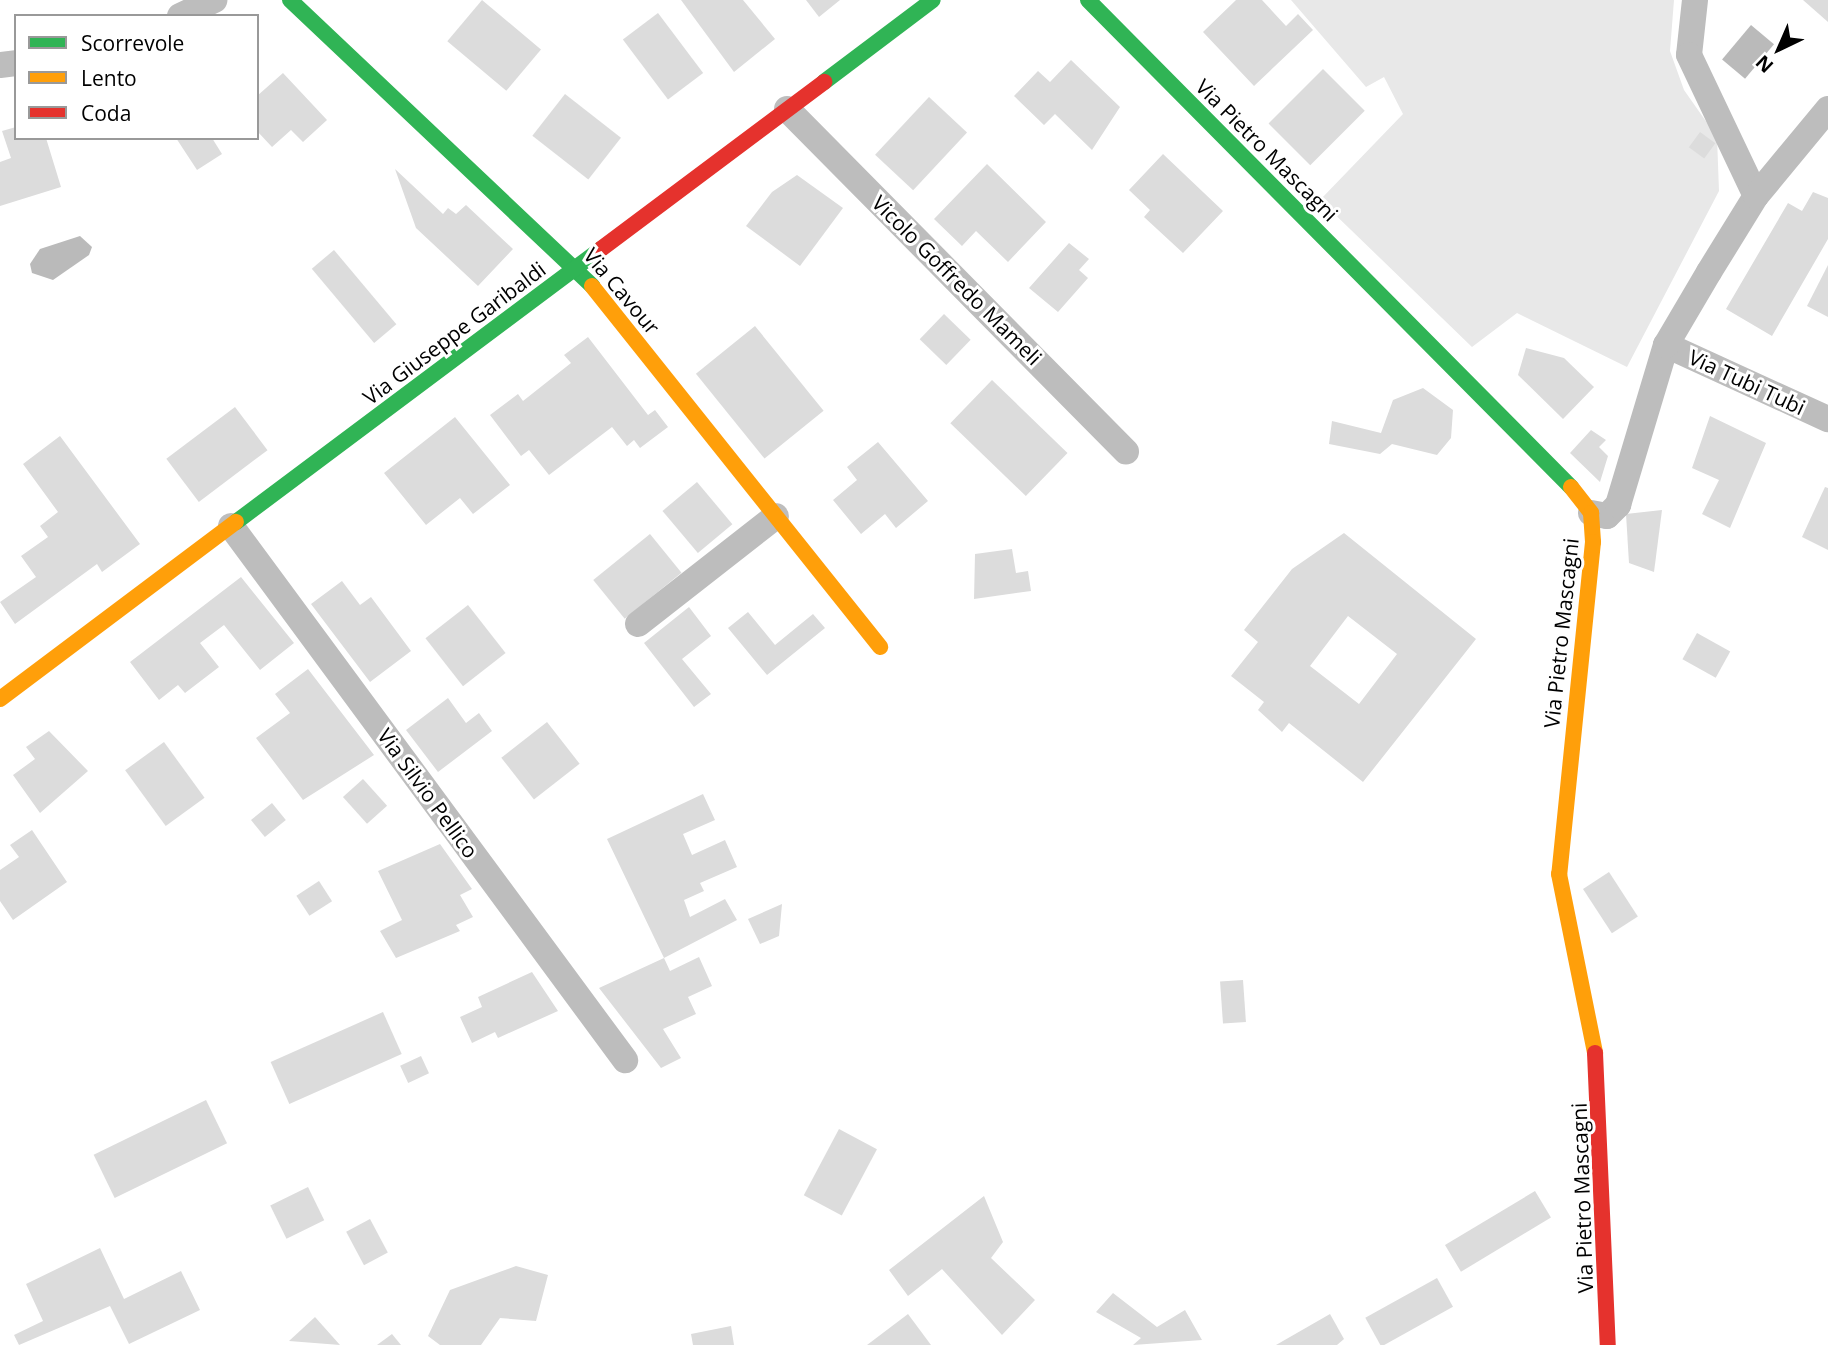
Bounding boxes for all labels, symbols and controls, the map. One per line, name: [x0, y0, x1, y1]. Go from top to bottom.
legend: [14, 14, 259, 140]
north arrow: [1744, 14, 1814, 84]
text: Scorrevole: [81, 29, 184, 57]
text: N: [1750, 49, 1779, 79]
text: Lento: [81, 64, 137, 92]
street label: Via Pietro Mascagni: [1191, 74, 1343, 226]
text: Coda: [81, 99, 131, 127]
street label: Vicolo Goffredo Mameli: [867, 190, 1047, 370]
street label: Via Cavour: [579, 243, 665, 339]
street label: Via Giuseppe Garibaldi: [358, 256, 550, 410]
street label: Via Tubi Tubi: [1685, 344, 1809, 420]
street label: Via Pietro Mascagni: [1539, 537, 1583, 729]
street label: Via Silvio Pellico: [373, 723, 483, 863]
street label: Via Pietro Mascagni: [1566, 1102, 1598, 1294]

